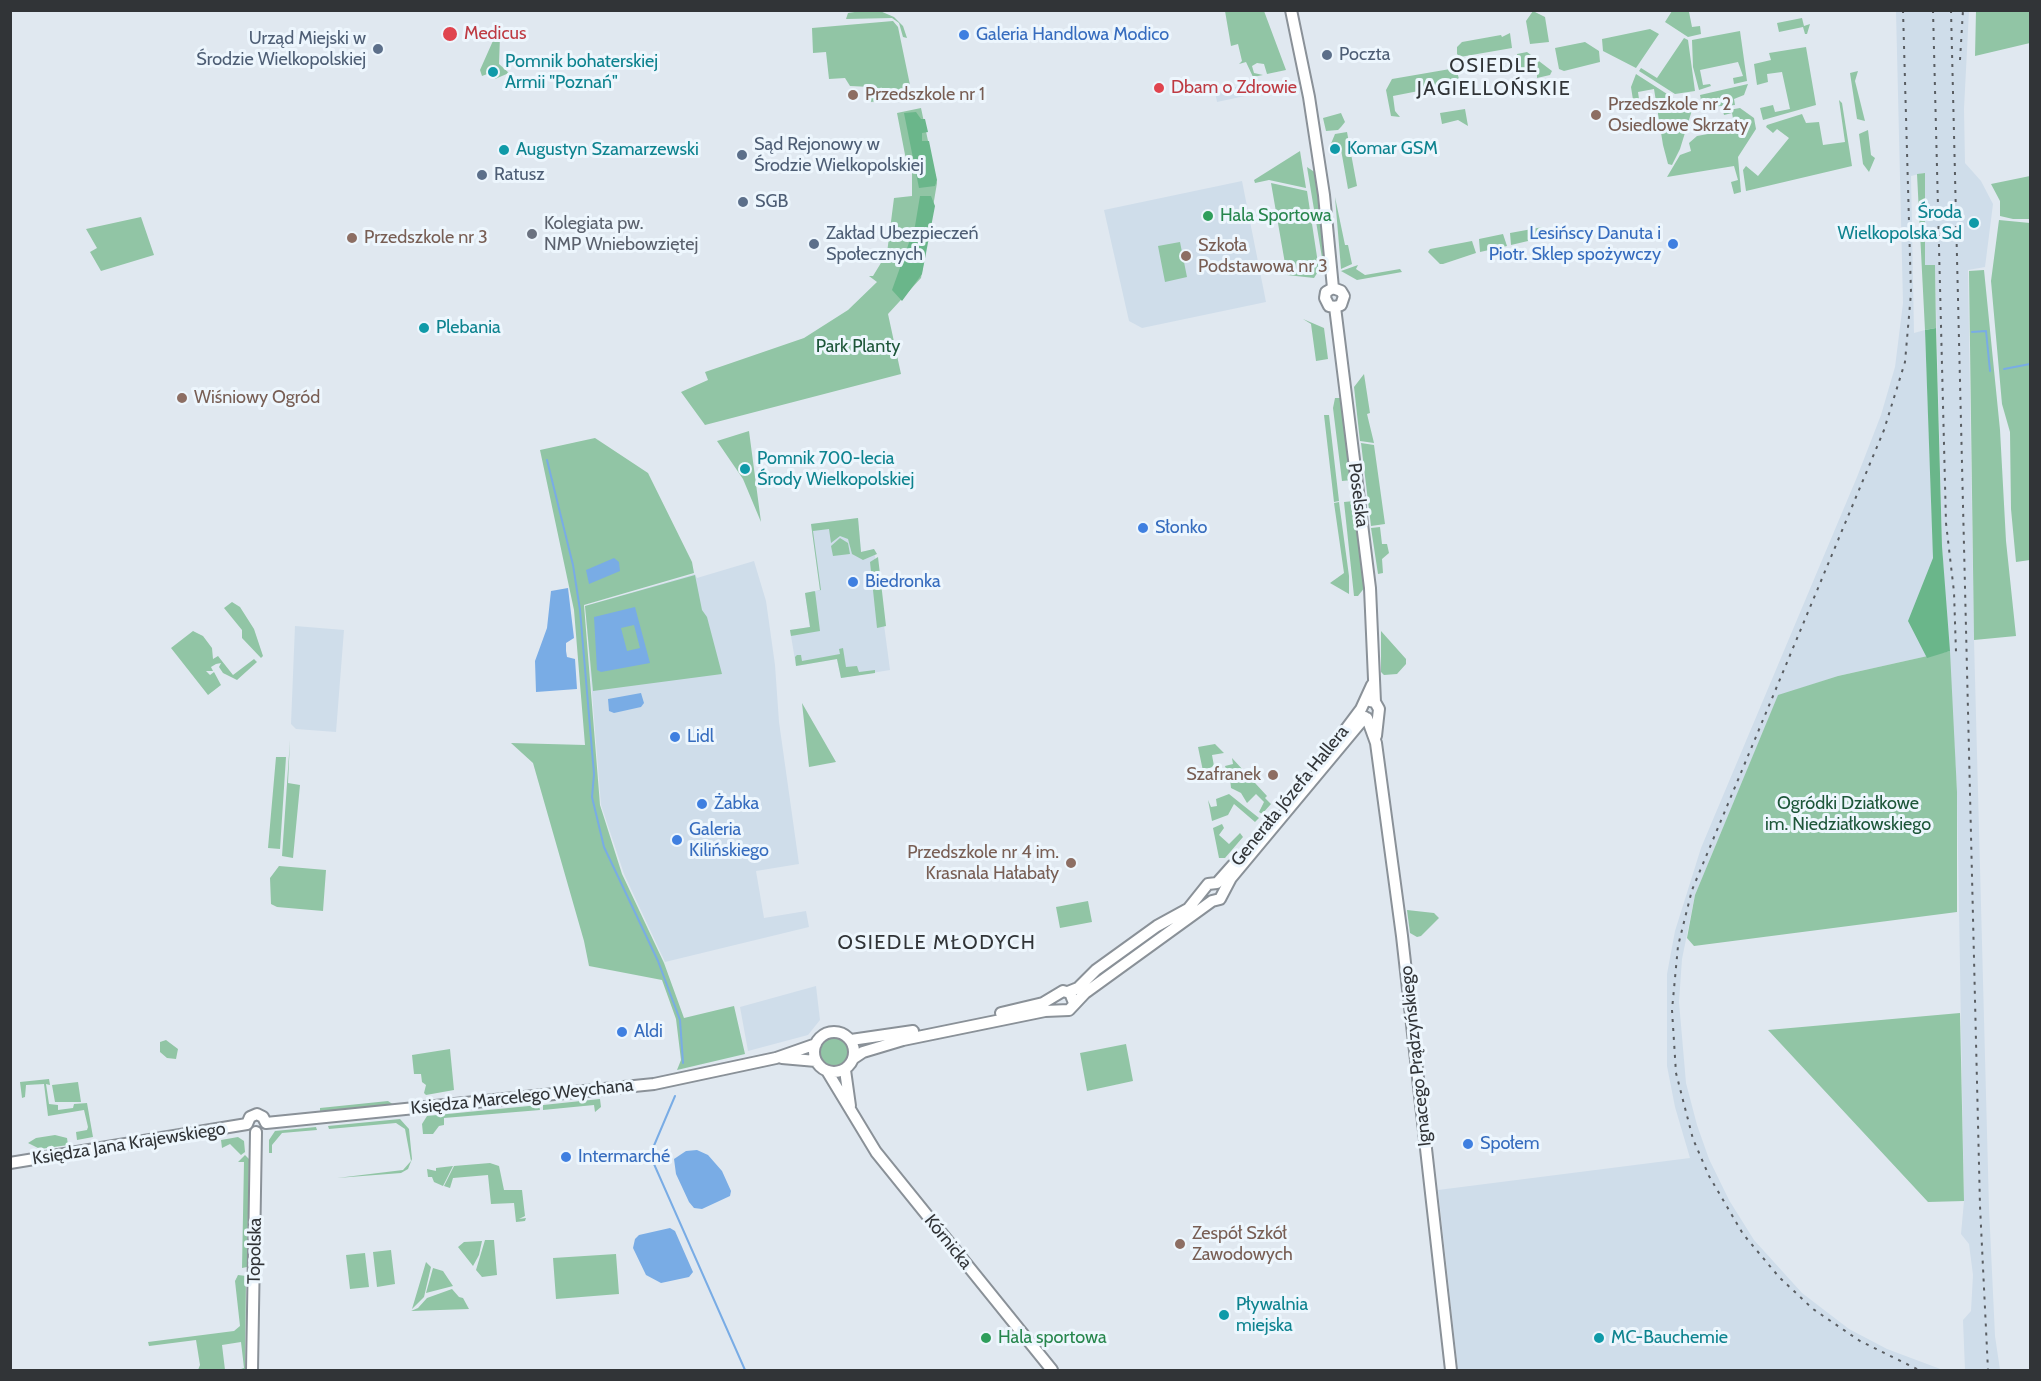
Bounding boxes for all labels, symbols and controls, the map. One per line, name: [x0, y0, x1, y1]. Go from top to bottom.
place label: Medicus: [464, 23, 526, 45]
place label: Galeria Handlowa Modico: [976, 24, 1169, 46]
marker: Medicus: [441, 25, 459, 43]
place label: Urząd Miejski w Środzie Wielkopolskiej: [196, 28, 366, 70]
marker: Galeria Handlowa Modico: [957, 28, 971, 42]
marker: Urząd Miejski w Środzie Wielkopolskiej: [371, 42, 385, 56]
place label: Poczta: [1339, 44, 1390, 66]
marker: Poczta: [1320, 48, 1334, 62]
place label: Pomnik bohaterskiej Armii "Poznań": [505, 51, 658, 94]
district label: OSIEDLE JAGIELLOŃSKIE: [1417, 54, 1571, 101]
marker: Pomnik bohaterskiej Armii "Poznań": [486, 65, 500, 79]
place label: Dbam o Zdrowie: [1171, 77, 1297, 99]
marker: Dbam o Zdrowie: [1152, 81, 1166, 95]
place label: Przedszkole nr 1: [865, 84, 985, 106]
marker: Przedszkole nr 1: [846, 88, 860, 102]
place label: Przedszkole nr 2 Osiedlowe Skrzaty: [1608, 94, 1749, 136]
marker: Przedszkole nr 2 Osiedlowe Skrzaty: [1589, 108, 1603, 122]
place label: Sąd Rejonowy w Środzie Wielkopolskiej: [754, 134, 924, 176]
place label: Komar GSM: [1347, 138, 1438, 160]
place label: Augustyn Szamarzewski: [516, 139, 699, 161]
marker: Komar GSM: [1328, 142, 1342, 156]
marker: Augustyn Szamarzewski: [497, 143, 511, 157]
marker: Sąd Rejonowy w Środzie Wielkopolskiej: [735, 148, 749, 162]
place label: Ratusz: [494, 164, 545, 186]
marker: Ratusz: [475, 168, 489, 182]
place label: SGB: [755, 191, 788, 213]
marker: SGB: [736, 195, 750, 209]
place label: Środa Wielkopolska Sd: [1837, 202, 1962, 244]
place label: Hala Sportowa: [1220, 205, 1332, 227]
marker: Hala Sportowa: [1201, 209, 1215, 223]
place label: Kolegiata pw. NMP Wniebowziętej: [544, 213, 698, 256]
marker: Środa Wielkopolska Sd: [1967, 216, 1981, 230]
place label: Zakład Ubezpieczeń Społecznych: [826, 223, 979, 266]
place label: Lesińscy Danuta i Piotr. Sklep spożywczy: [1489, 223, 1661, 266]
place label: Przedszkole nr 3: [364, 227, 488, 249]
marker: Kolegiata pw. NMP Wniebowziętej: [525, 227, 539, 241]
marker: Przedszkole nr 3: [345, 231, 359, 245]
place label: Szkoła Podstawowa nr 3: [1198, 235, 1328, 278]
marker: Zakład Ubezpieczeń Społecznych: [807, 237, 821, 251]
marker: Lesińscy Danuta i Piotr. Sklep spożywczy: [1666, 237, 1680, 251]
marker: Szkoła Podstawowa nr 3: [1179, 249, 1193, 263]
place label: Plebania: [436, 317, 501, 339]
marker: Plebania: [417, 321, 431, 335]
park label: Park Planty: [816, 336, 900, 358]
place label: Wiśniowy Ogród: [194, 387, 320, 409]
marker: Wiśniowy Ogród: [175, 391, 189, 405]
place label: Pomnik 700-lecia Środy Wielkopolskiej: [757, 448, 914, 490]
street label: Poselska: [1343, 461, 1373, 529]
marker: Pomnik 700-lecia Środy Wielkopolskiej: [738, 462, 752, 476]
place label: Słonko: [1155, 517, 1207, 539]
marker: Słonko: [1136, 521, 1150, 535]
place label: Biedronka: [865, 571, 941, 593]
marker: Biedronka: [846, 575, 860, 589]
street label: Generała Józefa Hallera: [1227, 721, 1353, 871]
place label: Lidl: [687, 726, 714, 748]
marker: Lidl: [668, 730, 682, 744]
place label: Szafranek: [1186, 764, 1261, 786]
marker: Szafranek: [1266, 768, 1280, 782]
place label: Żabka: [714, 793, 759, 815]
park label: Ogródki Działkowe im. Niedziałkowskiego: [1765, 793, 1931, 836]
marker: Żabka: [695, 797, 709, 811]
place label: Galeria Kilińskiego: [689, 819, 769, 862]
marker: Galeria Kilińskiego: [670, 833, 684, 847]
place label: Przedszkole nr 4 im. Krasnala Hałabały: [907, 842, 1059, 884]
marker: Przedszkole nr 4 im. Krasnala Hałabały: [1064, 856, 1078, 870]
district label: OSIEDLE MŁODYCH: [838, 931, 1036, 955]
street label: Ignacego Prądzyńskiego: [1396, 965, 1436, 1147]
place label: Aldi: [634, 1021, 663, 1043]
marker: Aldi: [615, 1025, 629, 1039]
street label: Księdza Marcelego Weychana: [410, 1075, 634, 1119]
street label: Księdza Jana Krajewskiego: [31, 1118, 227, 1170]
place label: Społem: [1480, 1133, 1540, 1155]
marker: Społem: [1461, 1137, 1475, 1151]
place label: Intermarché: [578, 1146, 670, 1168]
marker: Intermarché: [559, 1150, 573, 1164]
street label: Kórnicka: [920, 1210, 976, 1274]
street label: Topolska: [244, 1218, 266, 1284]
place label: Zespół Szkół Zawodowych: [1192, 1223, 1293, 1266]
marker: Zespół Szkół Zawodowych: [1173, 1237, 1187, 1251]
place label: Pływalnia miejska: [1236, 1294, 1308, 1336]
marker: Pływalnia miejska: [1217, 1308, 1231, 1322]
place label: Hala sportowa: [998, 1327, 1107, 1349]
place label: MC-Bauchemie: [1611, 1327, 1728, 1349]
marker: Hala sportowa: [979, 1331, 993, 1345]
marker: MC-Bauchemie: [1592, 1331, 1606, 1345]

